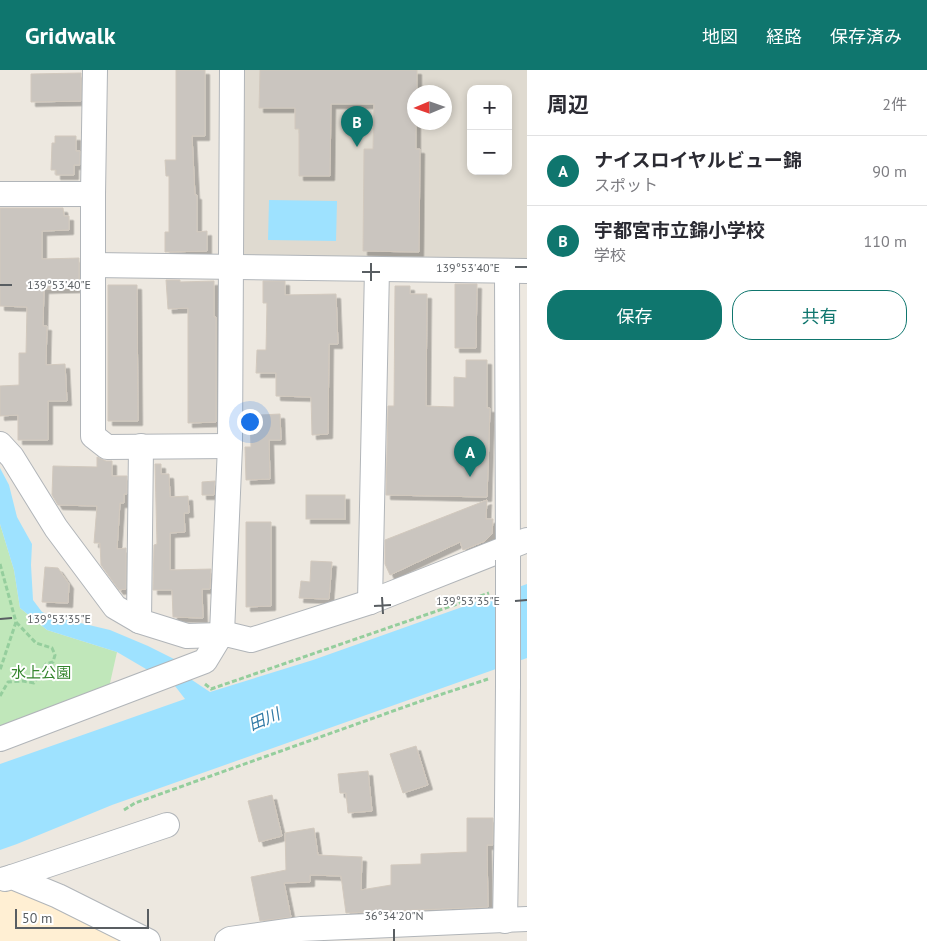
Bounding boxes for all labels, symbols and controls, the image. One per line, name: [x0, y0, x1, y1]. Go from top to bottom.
text: Gridwalk: [25, 20, 115, 51]
text: 地図: [702, 25, 738, 48]
text: 経路: [766, 25, 802, 48]
text: 保存済み: [830, 25, 902, 48]
north arrow: [407, 85, 452, 130]
map controls: [467, 85, 512, 175]
button: +: [467, 85, 512, 130]
text: 周辺: [547, 91, 589, 118]
text: 2件: [882, 94, 907, 114]
pin: B: [341, 106, 373, 147]
button: −: [467, 130, 512, 175]
text: ナイスロイヤルビュー錦: [594, 148, 802, 172]
text: A: [558, 161, 568, 181]
text: 90 m: [872, 161, 907, 181]
text: スポット: [594, 175, 658, 195]
text: 宇都宮市立錦小学校: [594, 218, 765, 242]
text: B: [558, 231, 568, 251]
text: 110 m: [864, 231, 907, 251]
text: 学校: [594, 245, 626, 265]
text: 139°53'40"E: [436, 260, 500, 275]
text: 139°53'40"E: [27, 277, 91, 292]
button: 保存: [547, 290, 722, 340]
button: 共有: [732, 290, 907, 340]
your location: [237, 409, 263, 435]
pin: A: [454, 436, 486, 477]
text: 139°53'35"E: [436, 593, 500, 608]
text: 139°53'35"E: [27, 611, 91, 626]
park label: 水上公園: [11, 663, 71, 682]
water label: 田川: [245, 703, 284, 734]
scale bar: [15, 906, 149, 929]
text: 36°34'20"N: [364, 908, 424, 923]
text: 50 m: [22, 909, 52, 927]

